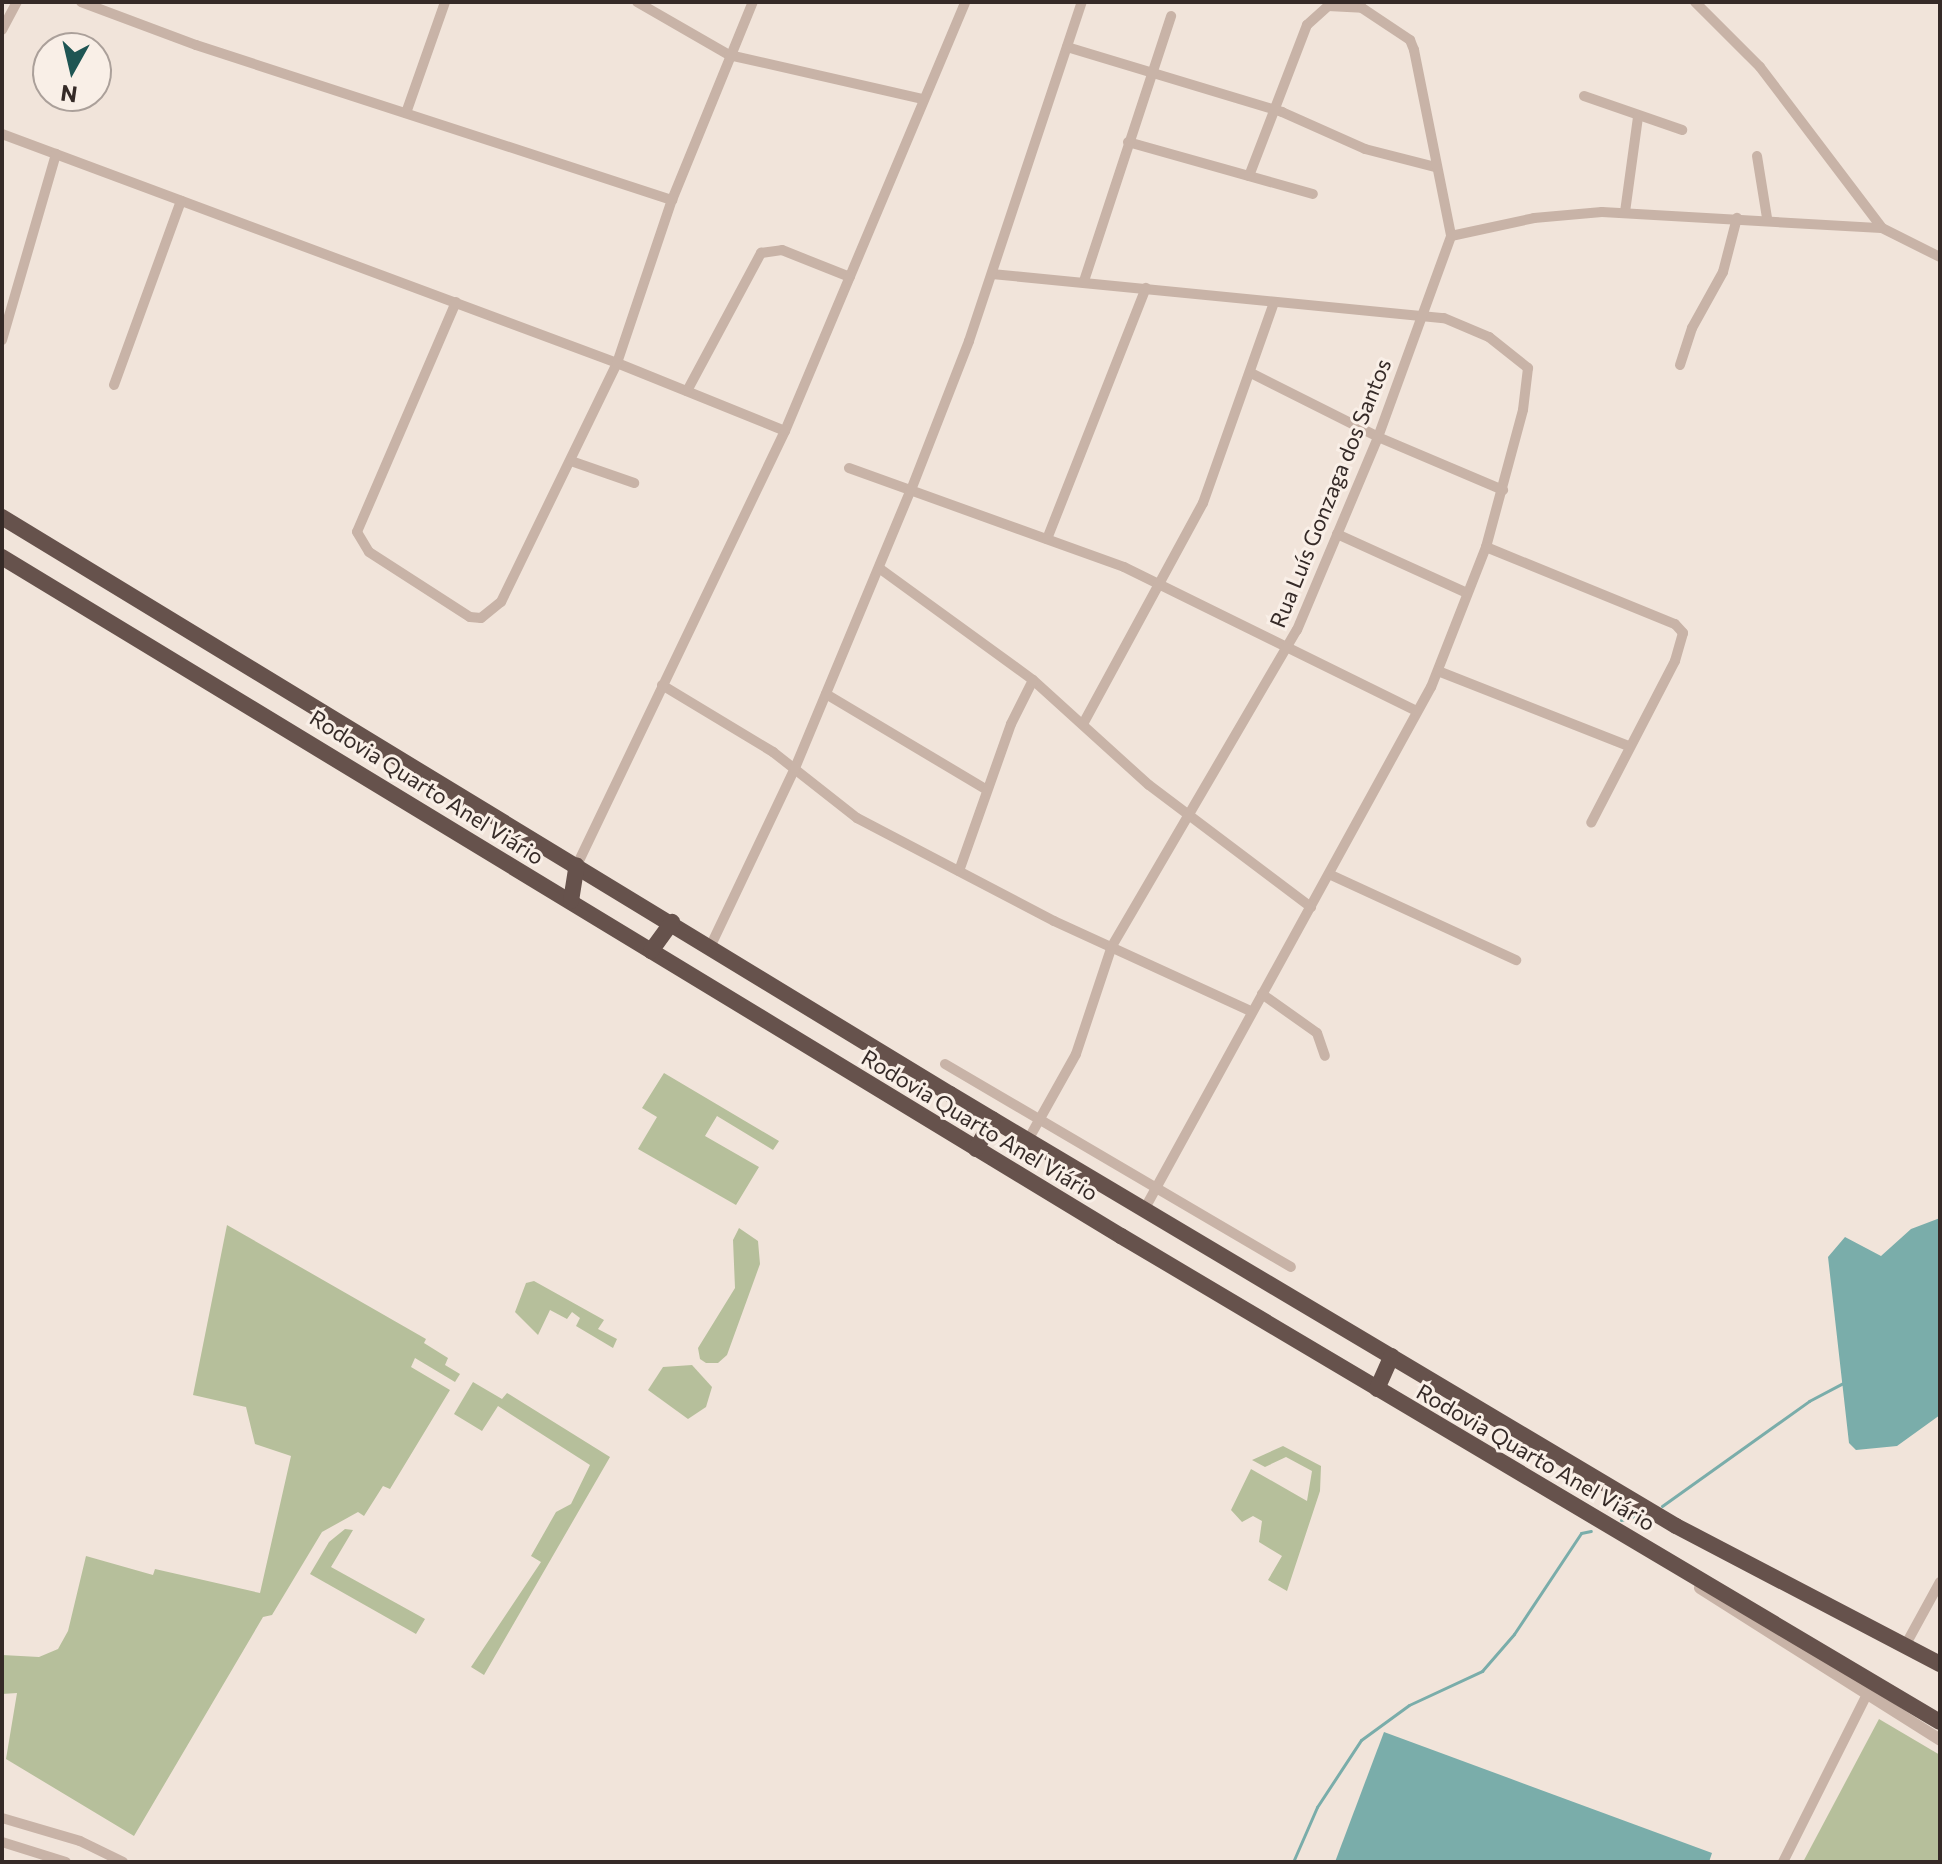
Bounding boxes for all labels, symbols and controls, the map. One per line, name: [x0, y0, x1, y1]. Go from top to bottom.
north arrow: [32, 32, 112, 112]
text: N: [59, 80, 79, 109]
street label: Rua Luís Gonzaga dos Santos: [1264, 355, 1396, 631]
street label: Rodovia Quarto Anel Viário: [305, 704, 549, 870]
street label: Rodovia Quarto Anel Viário: [857, 1044, 1103, 1206]
street label: Rodovia Quarto Anel Viário: [1412, 1378, 1660, 1536]

